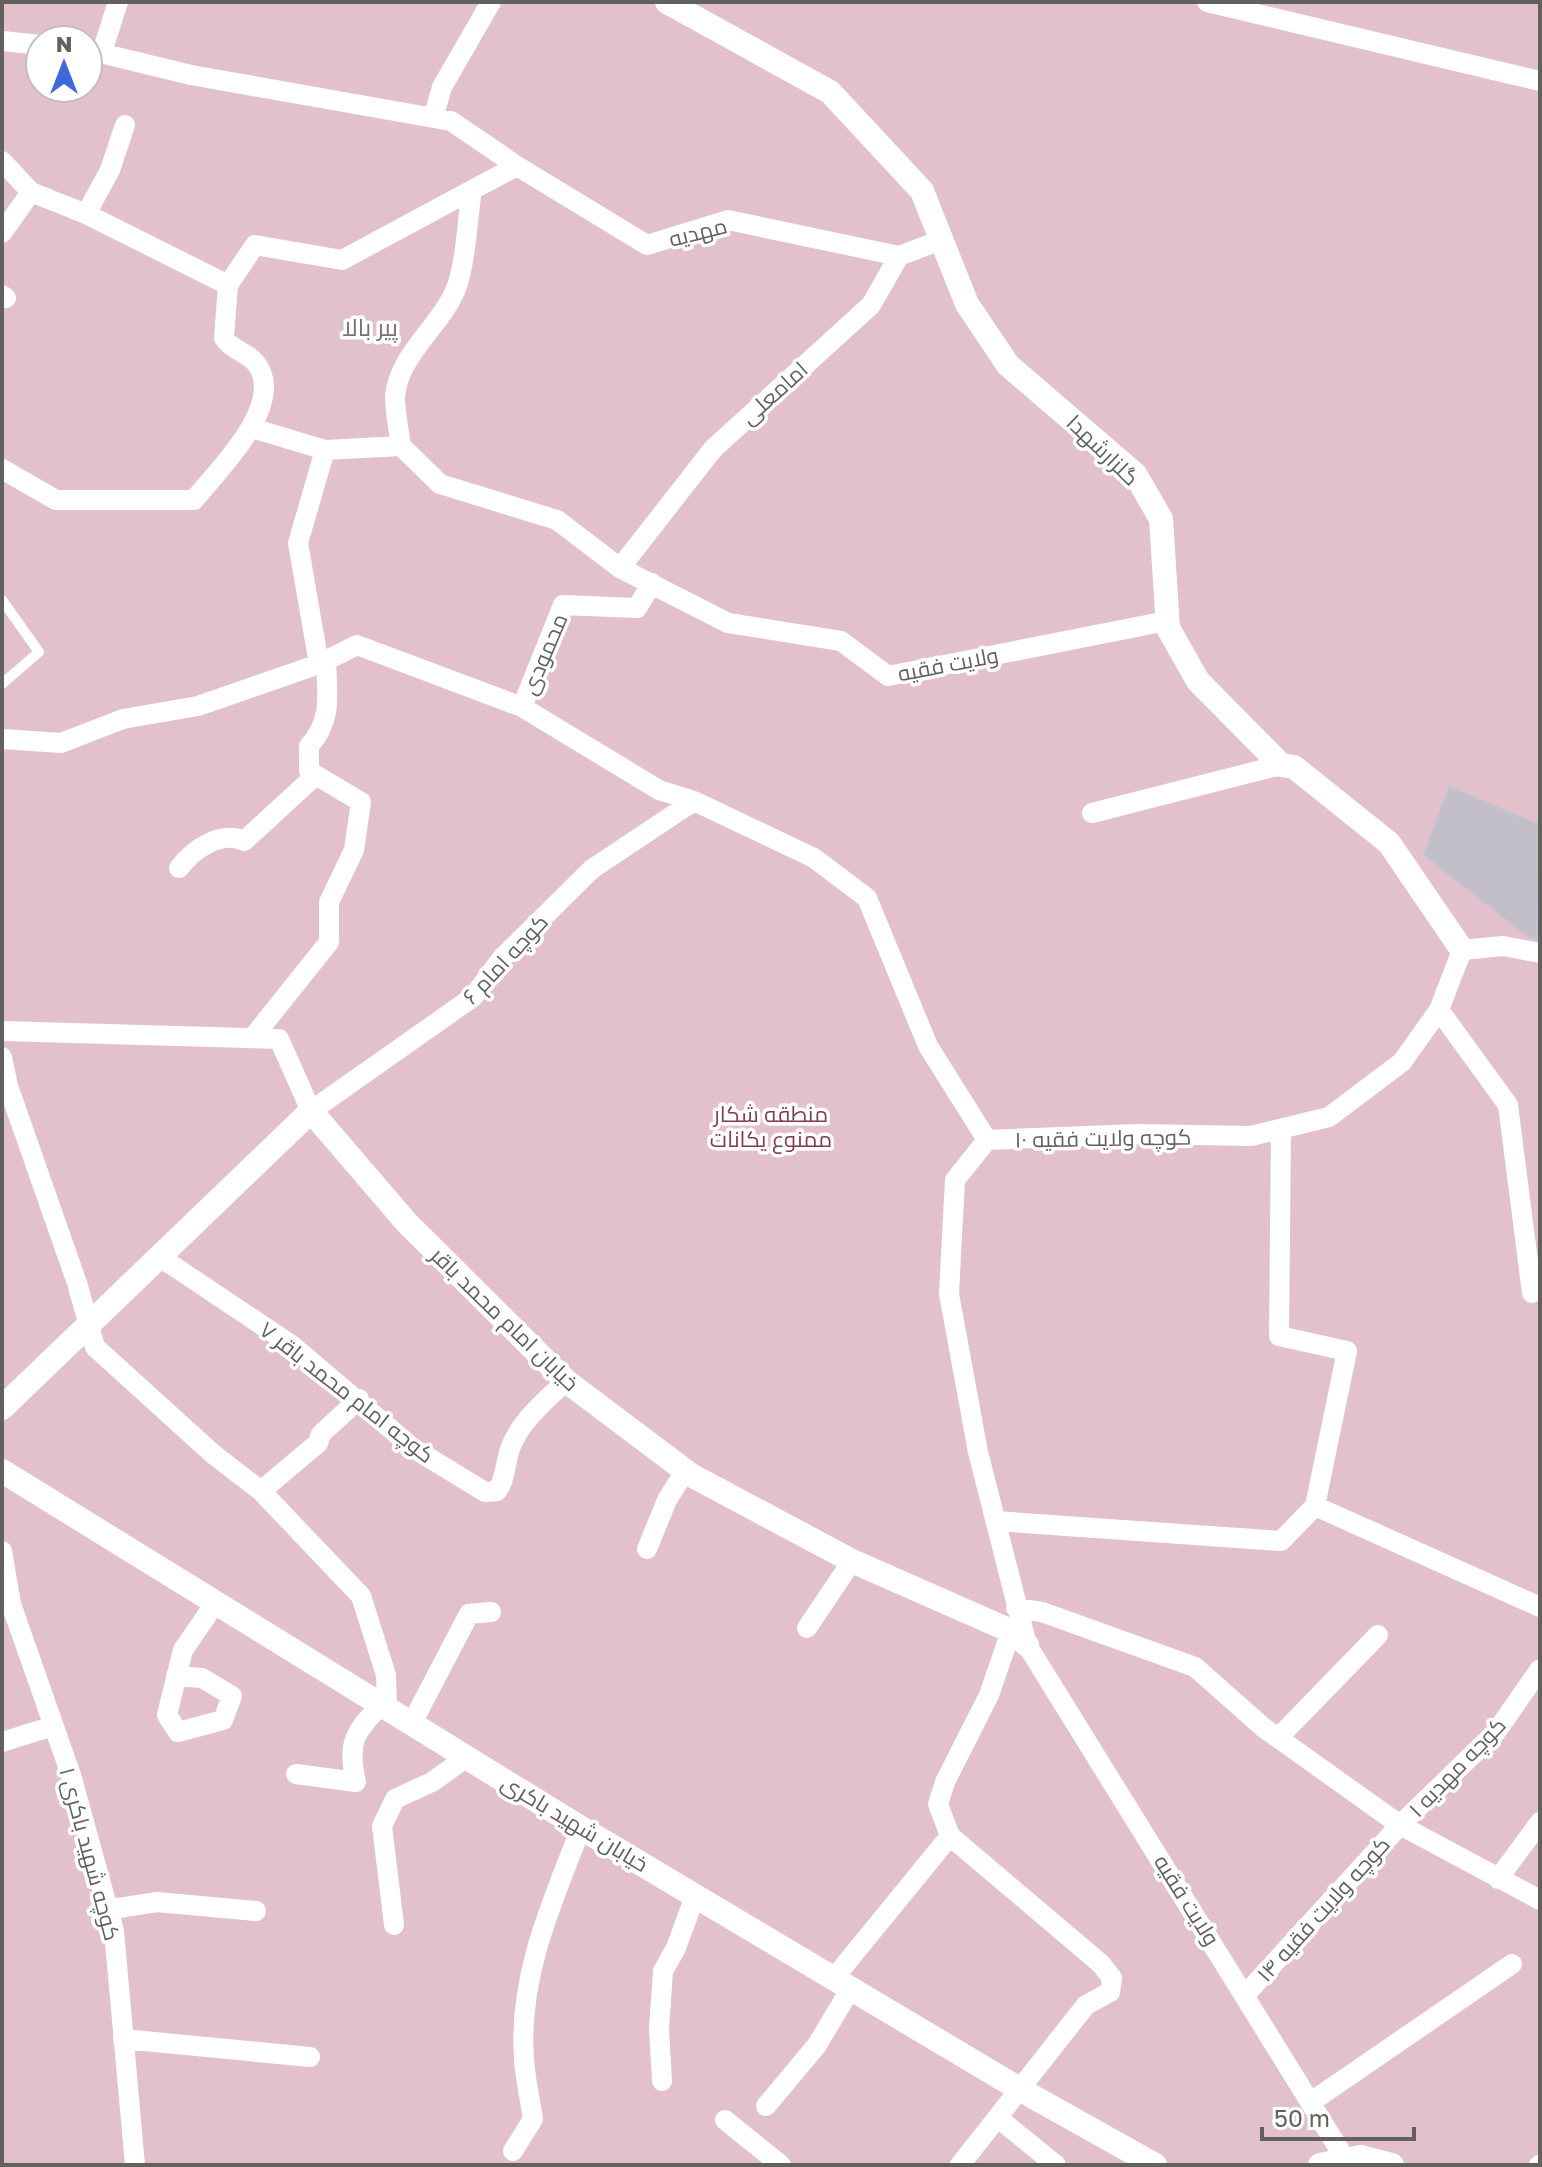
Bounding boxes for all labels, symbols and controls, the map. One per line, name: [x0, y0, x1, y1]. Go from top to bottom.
north arrow: [24, 24, 104, 104]
text: N: [56, 30, 72, 57]
street label: مهدیه: [666, 211, 730, 253]
district label: پیر بالا: [342, 312, 398, 344]
street label: امامعلی: [735, 356, 813, 430]
street label: گلزارشهدا: [1061, 409, 1145, 491]
street label: محمودی: [514, 609, 573, 698]
street label: ولایت فقیه: [895, 641, 1001, 687]
street label: کوچه امام ۶: [456, 908, 555, 1011]
park label: منطقه شکار ممنوع یکانات: [710, 1100, 832, 1154]
street label: کوچه ولایت فقیه ۱۰: [1014, 1122, 1192, 1155]
street label: خیابان امام محمد باقر: [422, 1240, 585, 1398]
street label: کوچه امام محمد باقر ۷: [253, 1315, 440, 1470]
street label: کوچه مهدیه ۱: [1402, 1711, 1512, 1824]
street label: کوچه شهید باکری ۱: [52, 1764, 127, 1944]
street label: خیابان شهید باکری: [496, 1768, 654, 1878]
street label: کوچه ولایت فقیه ۱۴: [1250, 1831, 1396, 1988]
street label: ولایت فقیه: [1149, 1849, 1226, 1950]
scale bar: [1262, 2091, 1414, 2141]
text: 50 m: [1274, 2103, 1330, 2132]

